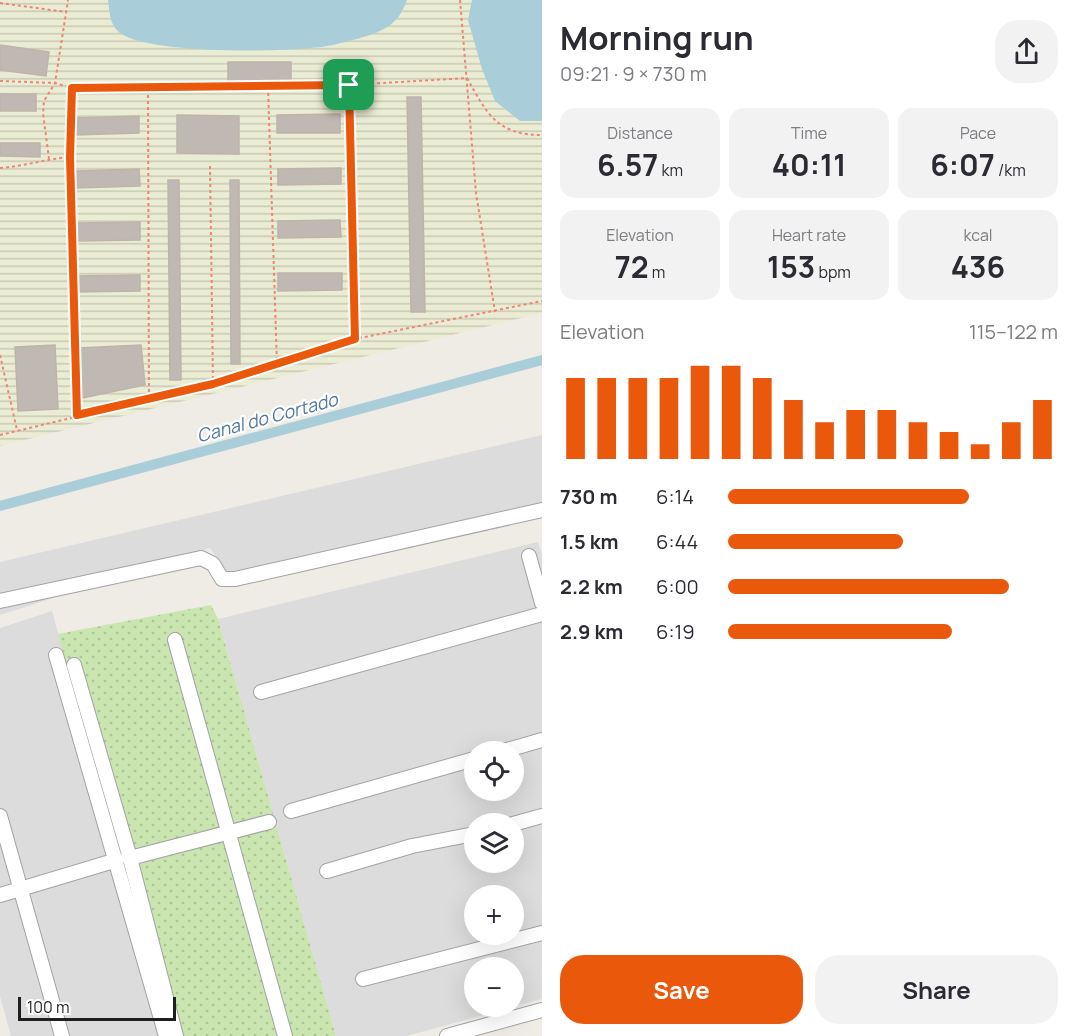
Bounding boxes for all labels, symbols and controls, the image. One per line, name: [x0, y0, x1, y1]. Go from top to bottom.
text: Morning run: [560, 15, 754, 60]
button: share: [995, 20, 1058, 83]
pin: [323, 59, 374, 110]
text: 09:21 · 9 × 730 m: [560, 60, 707, 87]
icon: arrive: [332, 68, 365, 101]
text: Distance: [607, 122, 673, 144]
text: Time: [791, 122, 827, 144]
text: Pace: [960, 122, 996, 144]
text: 6.57: [597, 144, 658, 185]
text: 40:11: [772, 144, 846, 185]
text: 6:07: [930, 144, 995, 185]
text: km: [658, 159, 683, 181]
text: /km: [995, 159, 1026, 181]
text: Elevation: [606, 224, 674, 246]
text: Heart rate: [772, 224, 846, 246]
text: kcal: [963, 224, 993, 246]
text: 72: [615, 246, 649, 287]
text: 153: [767, 246, 815, 287]
text: 436: [951, 246, 1005, 287]
text: m: [649, 261, 665, 283]
text: bpm: [815, 261, 851, 283]
text: Elevation: [560, 318, 644, 345]
text: 115–122 m: [969, 318, 1058, 345]
water label: Canal do Cortado: [194, 386, 341, 447]
text: 730 m: [560, 483, 617, 510]
text: 6:14: [656, 483, 694, 510]
text: 1.5 km: [560, 528, 619, 555]
text: 6:44: [656, 528, 698, 555]
text: 2.2 km: [560, 573, 623, 600]
text: 6:00: [656, 573, 699, 600]
text: 2.9 km: [560, 618, 623, 645]
text: 6:19: [656, 618, 695, 645]
map controls: [464, 741, 524, 1017]
button: locate: [464, 741, 524, 801]
button: layers: [464, 813, 524, 873]
button: +: [464, 885, 524, 945]
button: Save: [560, 955, 803, 1024]
button: Share: [815, 955, 1058, 1024]
button: −: [464, 957, 524, 1017]
scale bar: [18, 994, 176, 1022]
text: 100 m: [27, 996, 70, 1018]

